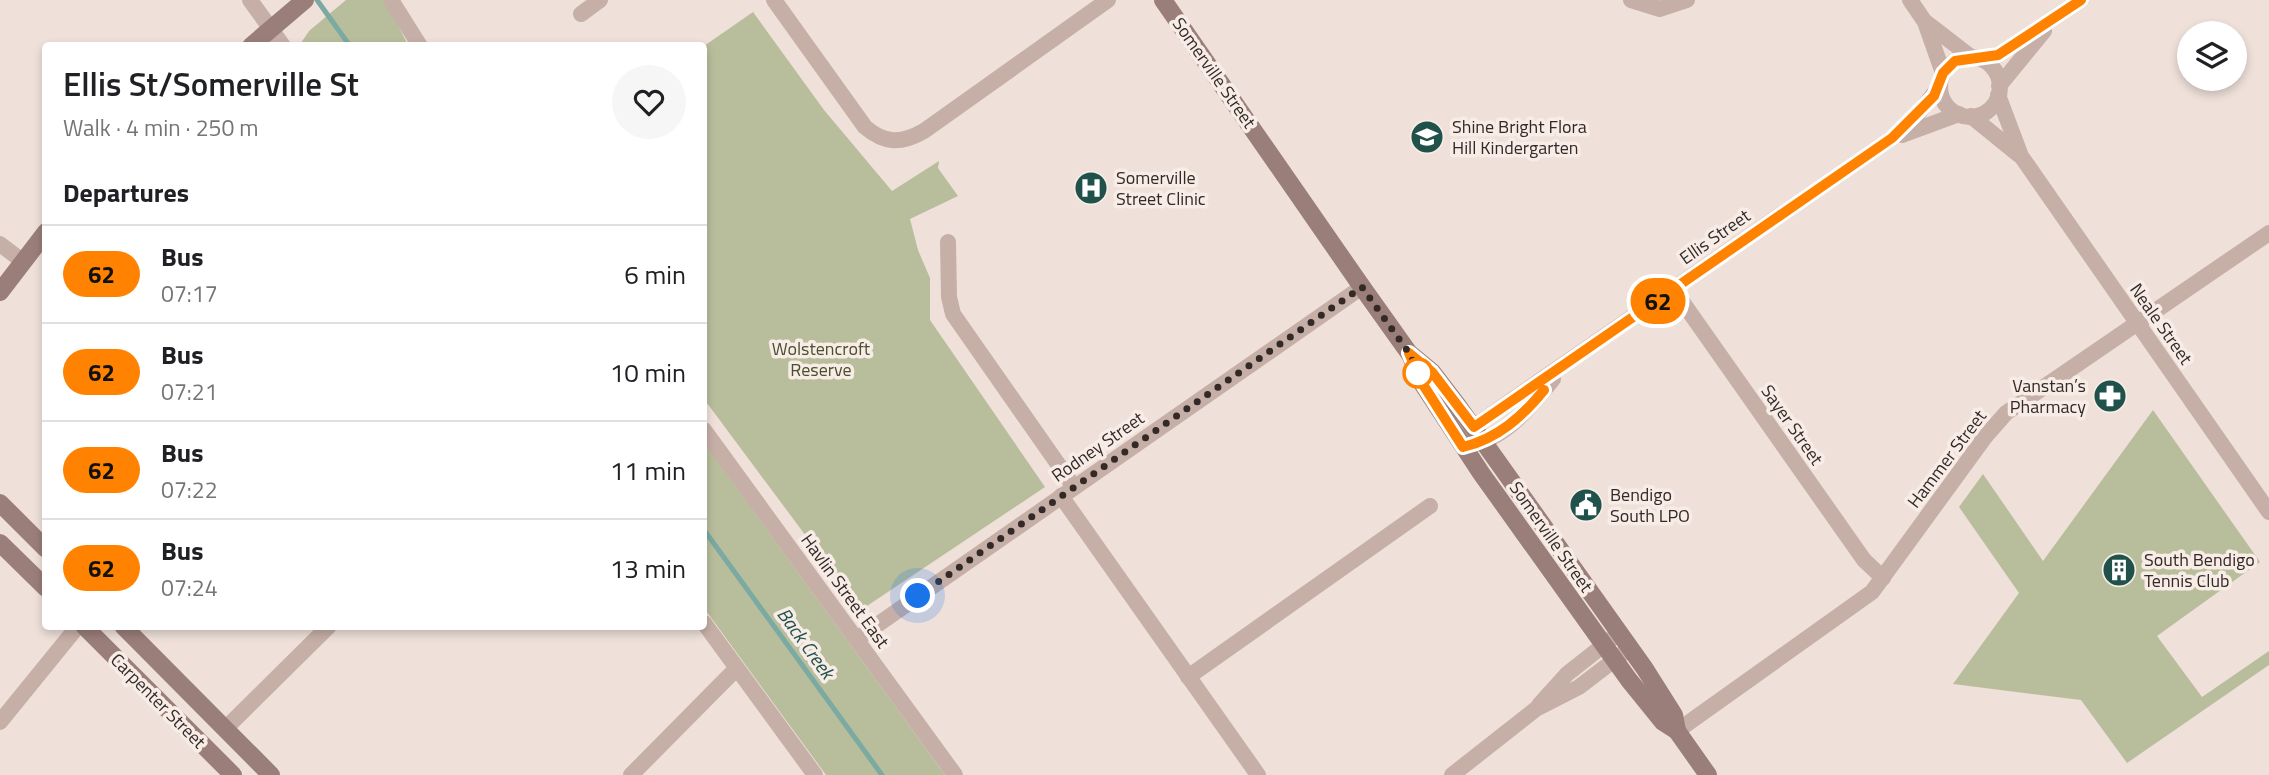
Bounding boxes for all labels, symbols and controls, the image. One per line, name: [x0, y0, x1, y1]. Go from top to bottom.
street label: Somerville Street: [1166, 12, 1263, 134]
map controls: [2177, 21, 2247, 91]
button: layers: [2177, 21, 2247, 91]
text: Ellis St/Somerville St: [63, 59, 359, 109]
button: heart: [612, 65, 686, 139]
text: Walk · 4 min · 250 m: [63, 110, 259, 145]
place label: Shine Bright Flora Hill Kindergarten: [1452, 113, 1587, 161]
school or university icon: Shine Bright Flora Hill Kindergarten: [1408, 118, 1446, 156]
place label: Somerville Street Clinic: [1116, 164, 1206, 212]
hospital icon: Somerville Street Clinic: [1072, 169, 1110, 207]
text: Departures: [63, 173, 189, 212]
street label: Ellis Street: [1674, 202, 1756, 271]
text: Bus: [161, 237, 203, 276]
text: 6 min: [624, 255, 686, 294]
text: 62: [88, 256, 115, 292]
text: 07:17: [161, 276, 218, 311]
line badge: 62: [1626, 278, 1690, 324]
street label: Neale Street: [2123, 278, 2200, 370]
text: 62: [1645, 283, 1671, 319]
text: Bus: [161, 335, 203, 374]
park label: Wolstencroft Reserve: [772, 335, 871, 383]
text: 10 min: [610, 353, 686, 392]
text: 62: [88, 354, 115, 390]
unlabelled marker: [1403, 358, 1433, 388]
place label: Vanstan’s Pharmacy: [2010, 372, 2086, 420]
text: 07:21: [161, 374, 218, 409]
pharmacy icon: Vanstan’s Pharmacy: [2091, 377, 2129, 415]
street label: Sayer Street: [1755, 379, 1830, 471]
street label: Hammer Street: [1901, 403, 1993, 514]
street label: Rodney Street: [1046, 404, 1150, 489]
text: Bus: [161, 433, 203, 472]
text: 11 min: [610, 451, 686, 490]
text: 62: [88, 452, 115, 488]
text: 07:22: [161, 472, 218, 507]
street label: Somerville Street: [1503, 476, 1600, 598]
place label: Bendigo South LPO: [1610, 481, 1690, 529]
public building icon: Bendigo South LPO: [1567, 486, 1605, 524]
street label: Havlin Street East: [795, 528, 897, 654]
text: Bus: [161, 531, 203, 570]
place label: South Bendigo Tennis Club: [2144, 546, 2255, 594]
text: 13 min: [610, 549, 686, 588]
text: 62: [88, 550, 115, 586]
building icon: South Bendigo Tennis Club: [2100, 551, 2138, 589]
text: 07:24: [161, 570, 218, 605]
your location: [900, 578, 935, 613]
water label: Back Creek: [771, 601, 844, 687]
street label: Carpenter Street: [105, 647, 213, 755]

